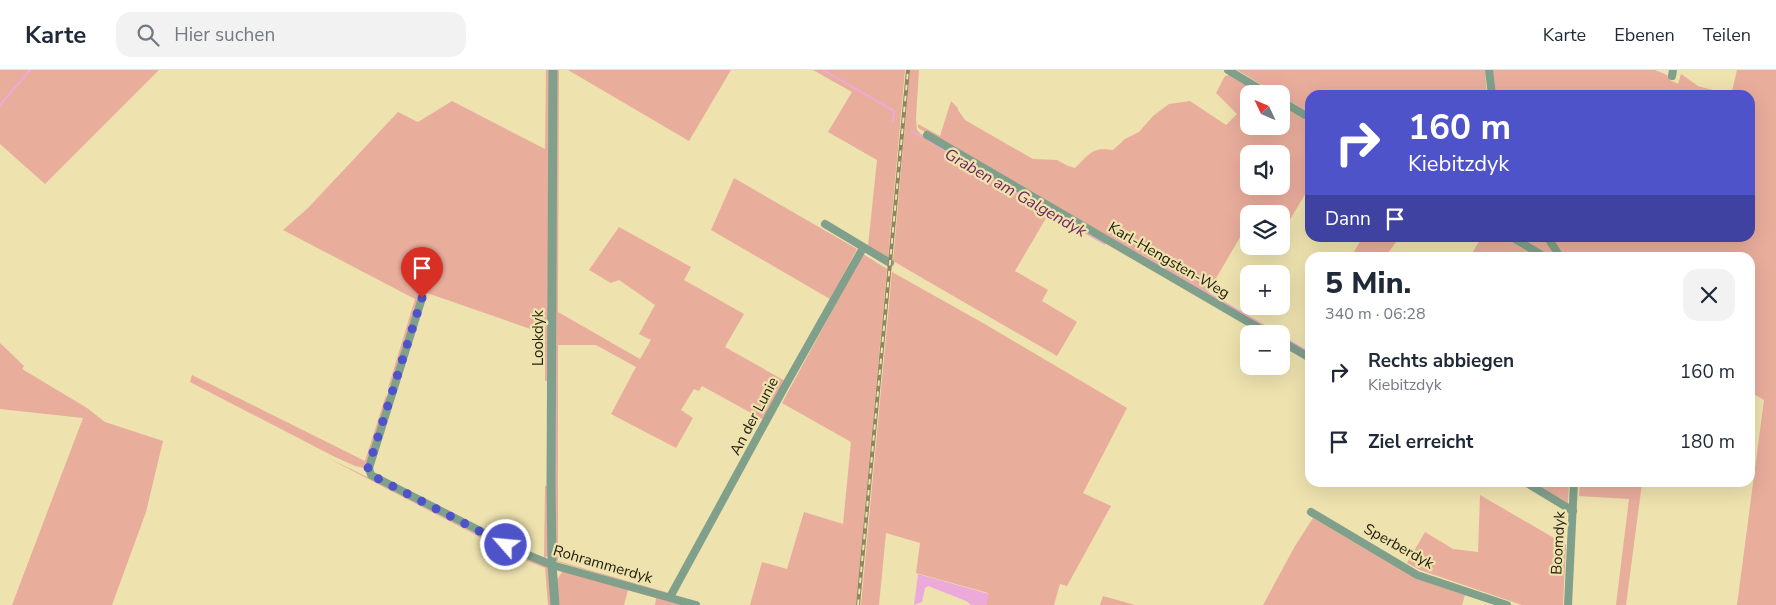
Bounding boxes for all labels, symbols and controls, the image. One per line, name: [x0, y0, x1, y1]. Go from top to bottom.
search box: [116, 12, 466, 57]
text: Karte: [25, 19, 86, 51]
icon: search: [134, 21, 162, 49]
text: Hier suchen: [174, 22, 275, 48]
text: Karte: [1543, 23, 1586, 47]
text: Ebenen: [1614, 23, 1675, 47]
text: Teilen: [1703, 23, 1751, 47]
north arrow: [1240, 85, 1290, 135]
map controls: [1240, 85, 1290, 375]
text: 160 m: [1408, 104, 1511, 151]
icon: right: [1325, 110, 1390, 175]
water label: Graben am Galgendyk: [941, 143, 1091, 243]
button: sound: [1240, 145, 1290, 195]
text: Kiebitzdyk: [1408, 149, 1509, 179]
button: layers: [1240, 205, 1290, 255]
icon: arrive: [1381, 205, 1409, 233]
text: Dann: [1325, 206, 1371, 232]
street label: Karl-Hengsten-Weg: [1105, 217, 1233, 303]
pin: [401, 247, 443, 298]
icon: arrive: [408, 254, 436, 282]
text: 5 Min.: [1325, 263, 1411, 304]
button: +: [1240, 265, 1290, 315]
button: close: [1683, 269, 1735, 321]
text: 340 m · 06:28: [1325, 303, 1426, 325]
street label: Lookdyk: [528, 309, 548, 366]
button: −: [1240, 325, 1290, 375]
text: Rechts abbiegen: [1368, 348, 1514, 374]
icon: right: [1325, 358, 1353, 386]
text: 160 m: [1680, 359, 1735, 385]
street label: An der Lunie: [725, 373, 783, 459]
text: Kiebitzdyk: [1368, 374, 1442, 396]
icon: arrive: [1325, 428, 1353, 456]
text: Ziel erreicht: [1368, 429, 1473, 455]
text: 180 m: [1680, 429, 1735, 455]
street label: Boomdyk: [1546, 510, 1570, 575]
position arrow: [479, 518, 531, 570]
street label: Sperberdyk: [1360, 519, 1438, 574]
street label: Rohrammerdyk: [551, 540, 656, 588]

